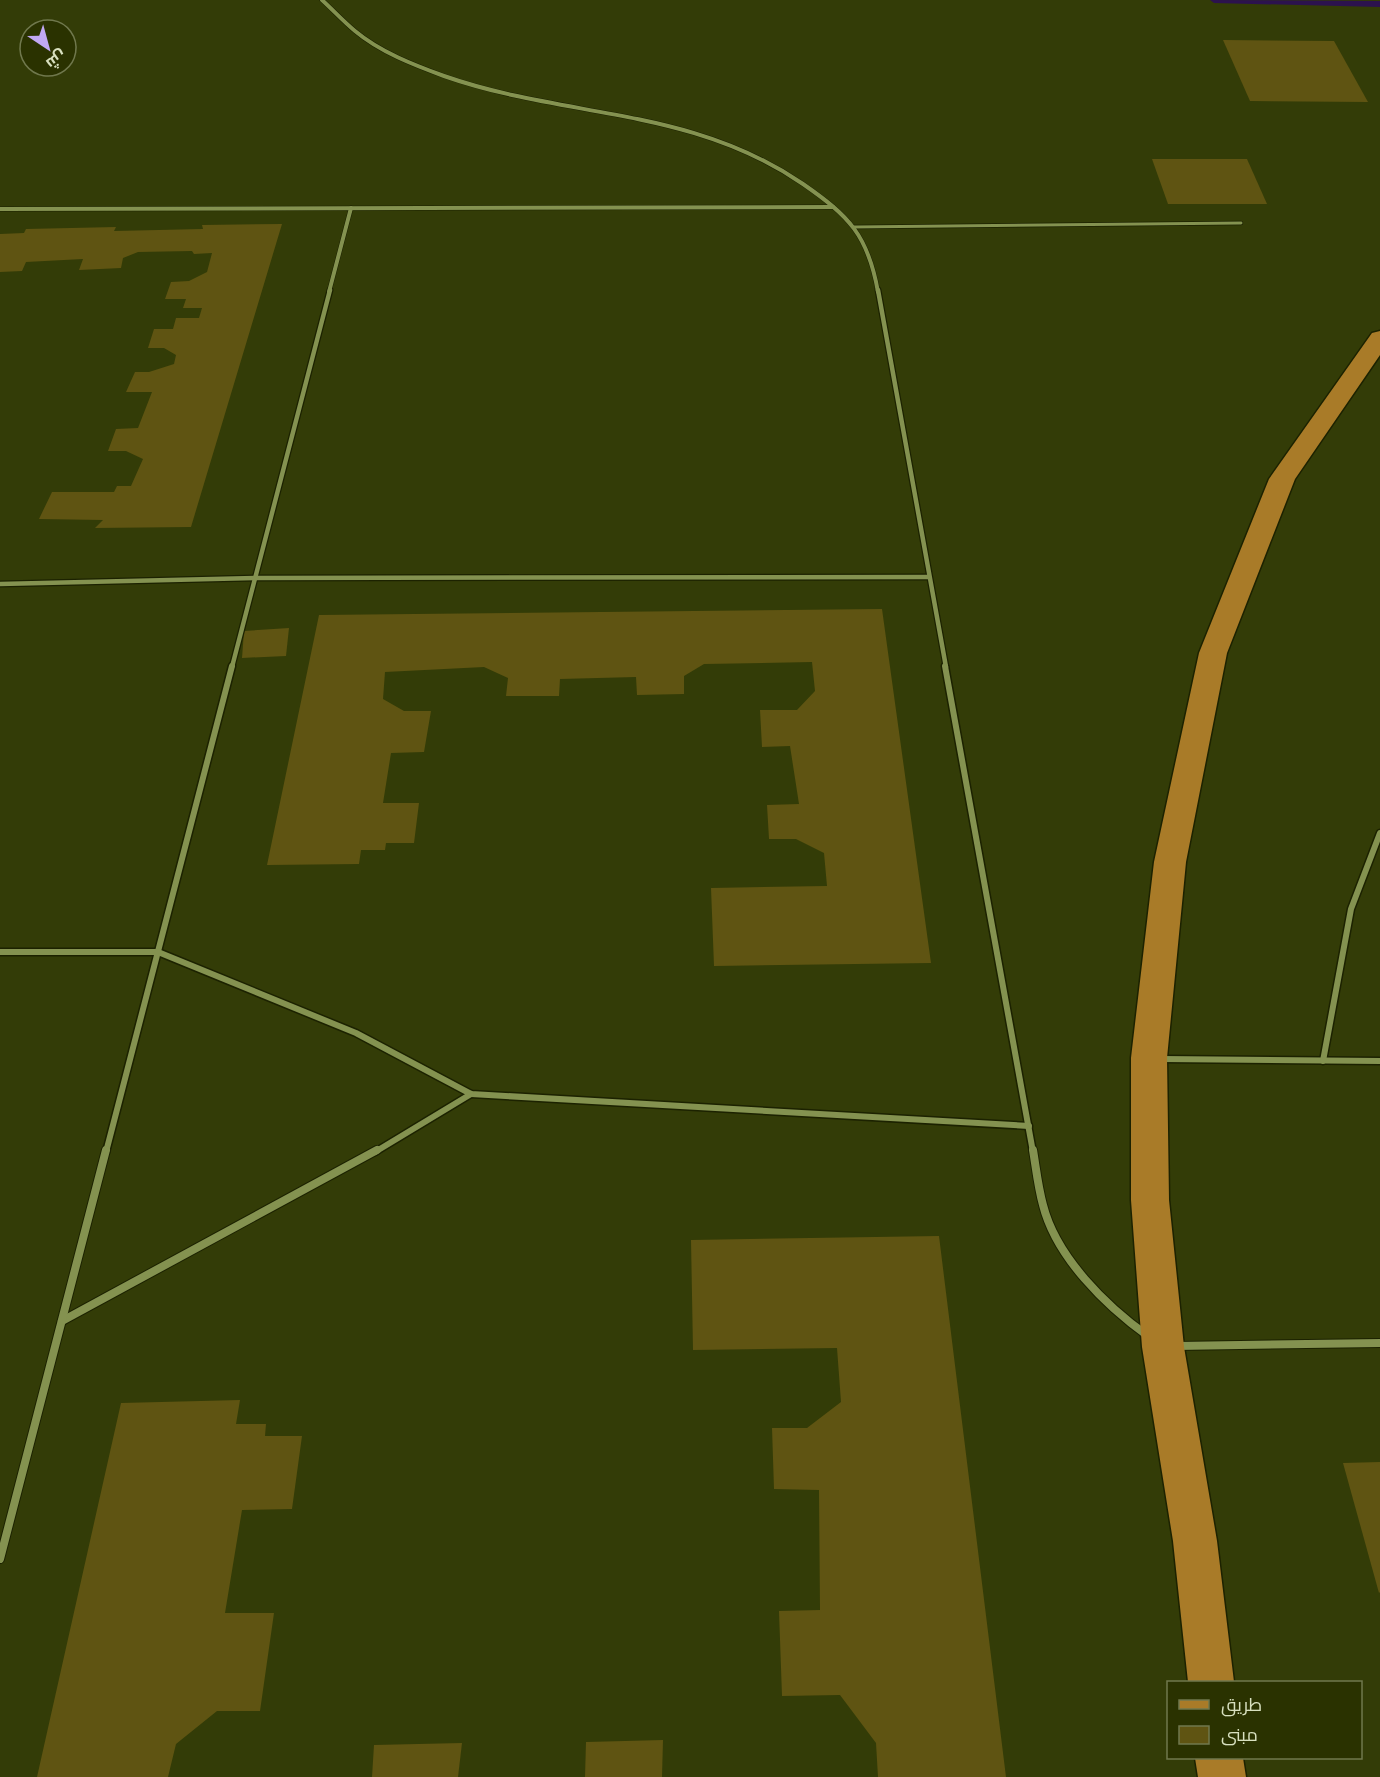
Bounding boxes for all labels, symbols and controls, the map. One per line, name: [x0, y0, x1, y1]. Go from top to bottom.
north arrow: [18, 18, 78, 78]
text: ش: [42, 45, 71, 74]
legend: [1167, 1681, 1362, 1759]
text: طريق: [1221, 1693, 1262, 1717]
text: مبنى: [1221, 1723, 1258, 1746]

